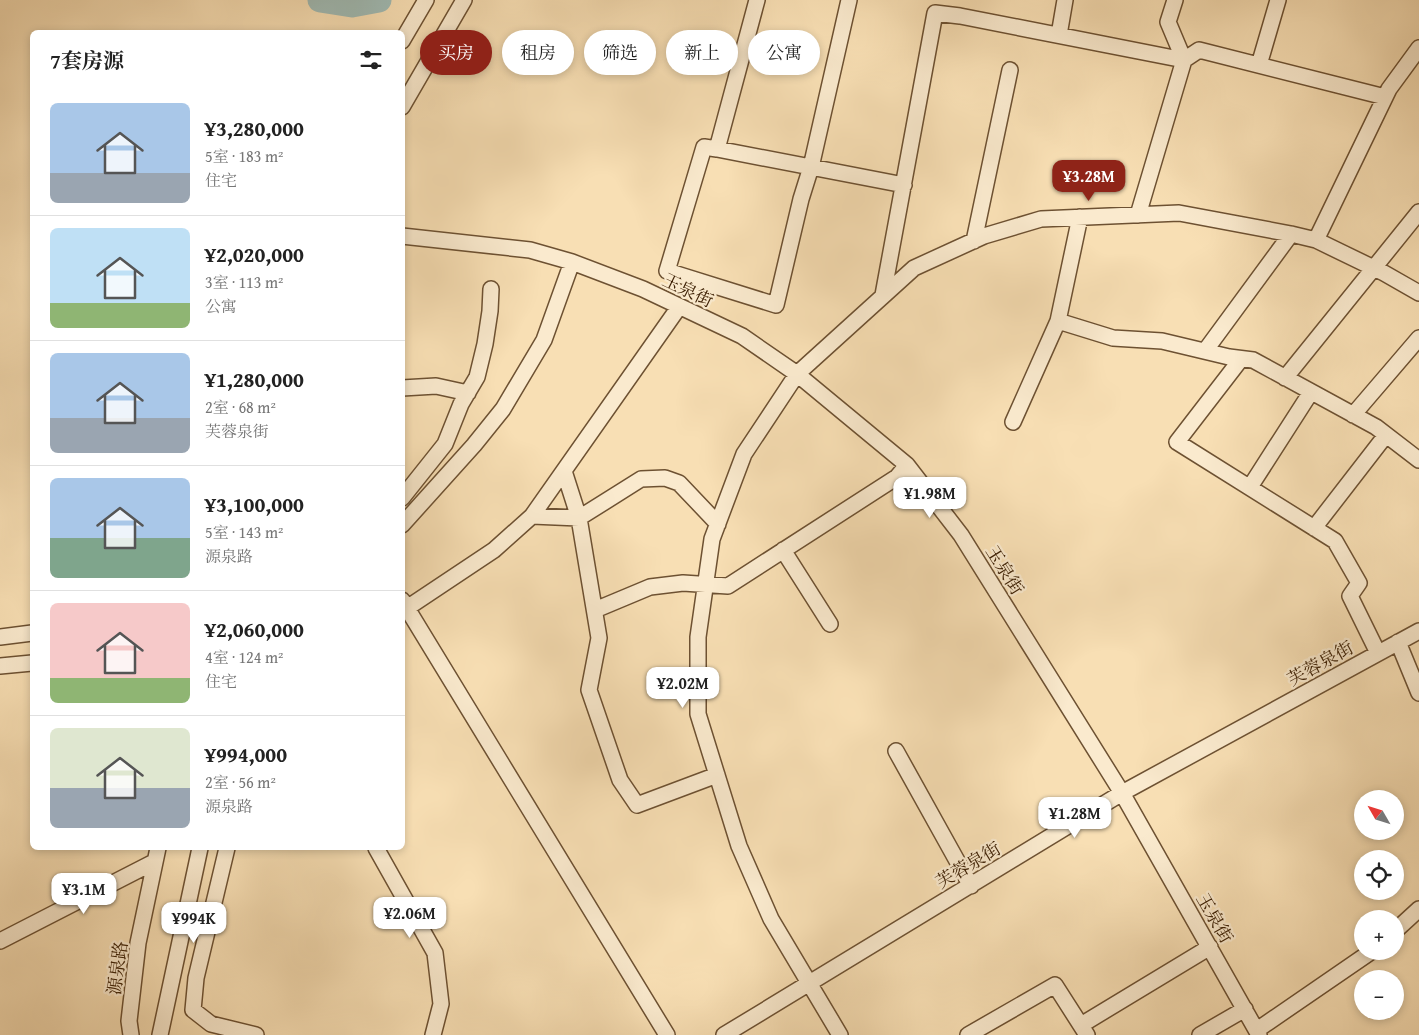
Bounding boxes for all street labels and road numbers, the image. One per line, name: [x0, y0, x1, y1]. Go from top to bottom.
street label: 玉泉街: [658, 266, 718, 314]
street label: 玉泉街: [979, 540, 1031, 600]
street label: 芙蓉泉街: [1282, 634, 1358, 692]
street label: 芙蓉泉街: [930, 835, 1006, 895]
street label: 玉泉街: [1190, 888, 1240, 948]
street label: 源泉路: [100, 939, 134, 997]

